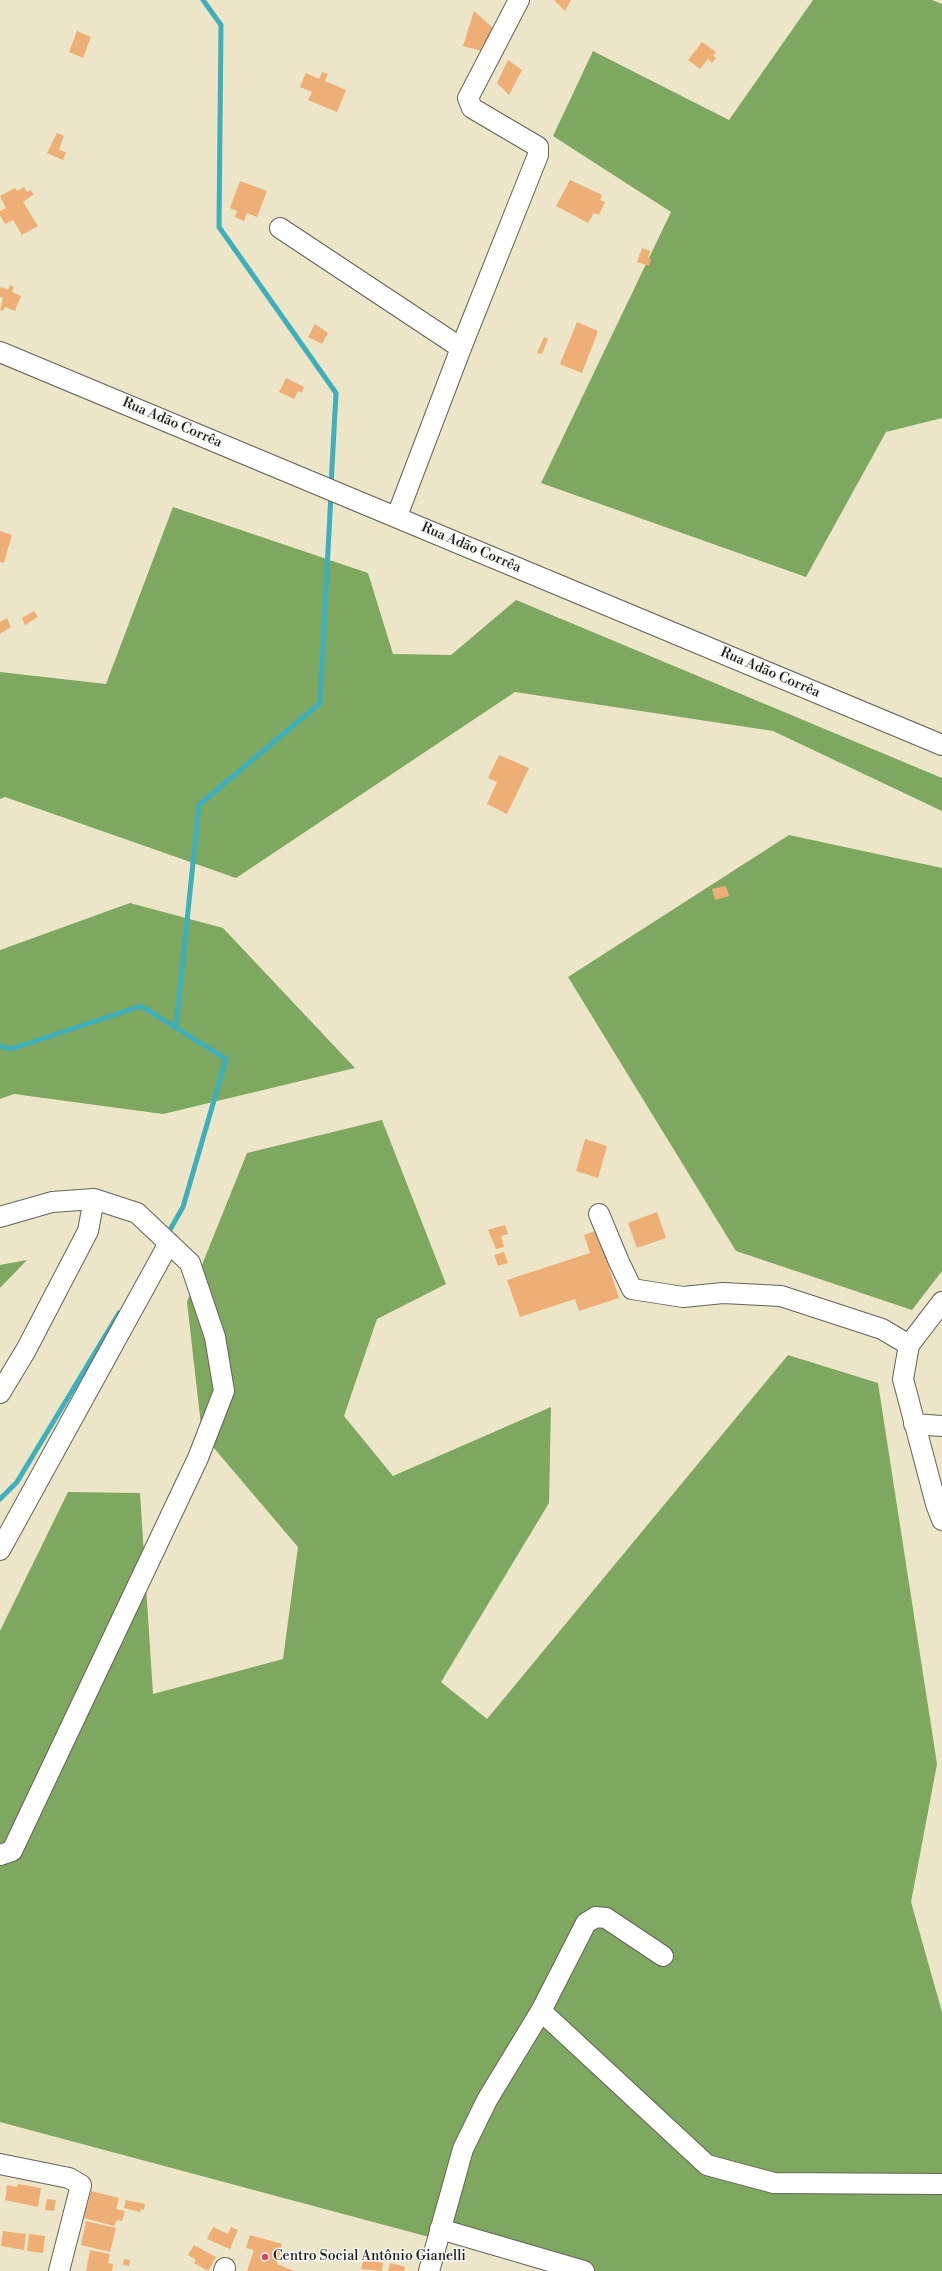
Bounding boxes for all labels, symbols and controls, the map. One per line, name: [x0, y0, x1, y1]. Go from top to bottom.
street label: Rua Adão Corrêa: [120, 394, 224, 452]
street label: Rua Adão Corrêa: [419, 519, 523, 577]
street label: Rua Adão Corrêa: [718, 644, 822, 702]
place label: Centro Social Antônio Gianelli: [273, 2249, 466, 2265]
marker: Centro Social Antônio Gianelli: [260, 2252, 270, 2262]

